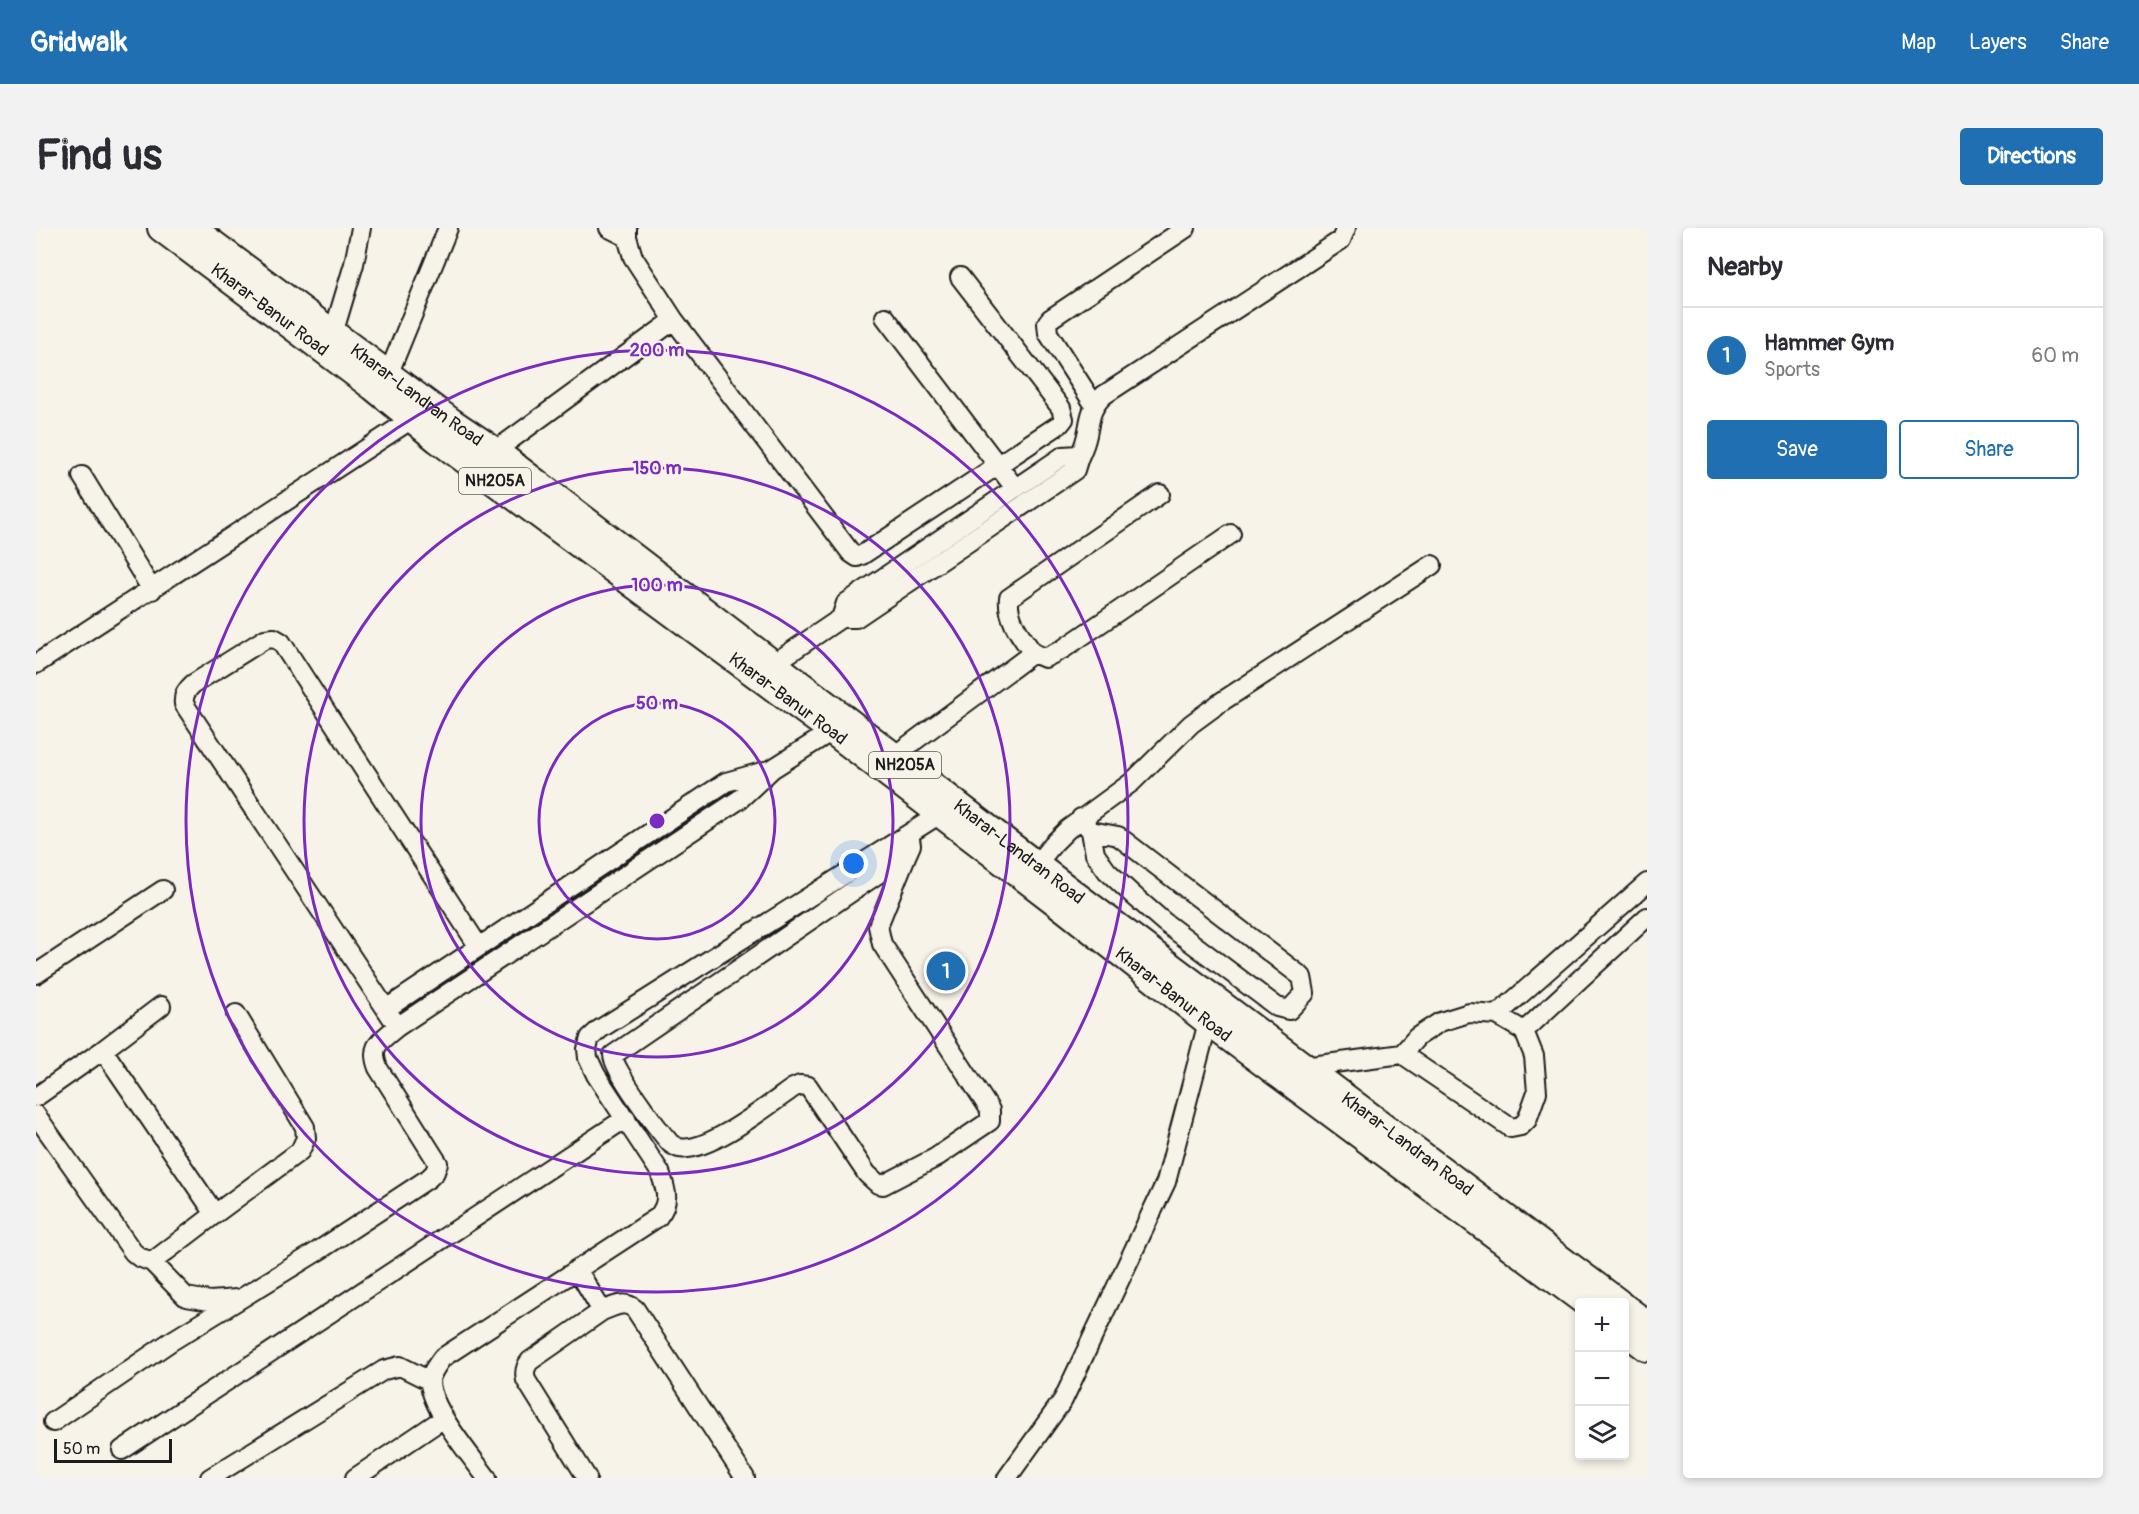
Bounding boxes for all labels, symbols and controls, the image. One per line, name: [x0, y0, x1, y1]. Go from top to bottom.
text: Gridwalk: [30, 25, 128, 60]
text: Map: [1901, 29, 1936, 56]
text: Layers: [1969, 29, 2027, 56]
text: Share: [2060, 29, 2109, 56]
button: Directions: [1960, 128, 2103, 185]
text: Find us: [36, 130, 162, 182]
text: Nearby: [1707, 251, 1783, 283]
street label: Kharar-Banur Road: [206, 258, 333, 361]
text: Hammer Gym: [1764, 329, 1894, 357]
street label: Kharar-Landran Road: [346, 339, 488, 451]
text: 200 m: [630, 339, 684, 362]
text: 1: [1723, 343, 1730, 368]
text: 60 m: [2032, 343, 2079, 368]
text: Sports: [1764, 357, 1820, 382]
button: Save: [1707, 420, 1887, 479]
button: Share: [1899, 420, 2079, 479]
text: 150 m: [633, 457, 682, 480]
road number: NH205A: [459, 468, 531, 494]
text: 100 m: [631, 574, 683, 597]
street label: Kharar-Banur Road: [724, 647, 852, 750]
text: 50 m: [636, 692, 678, 715]
road number: NH205A: [869, 752, 941, 778]
street label: Kharar-Landran Road: [949, 794, 1089, 909]
centre of rings: [647, 811, 667, 831]
your location: [839, 849, 868, 878]
street label: Kharar-Banur Road: [1111, 942, 1236, 1047]
pin: 1: [926, 948, 966, 994]
street label: Kharar-Landran Road: [1337, 1087, 1478, 1201]
map controls: [1575, 1298, 1629, 1460]
button: +: [1575, 1298, 1629, 1352]
button: −: [1575, 1352, 1629, 1406]
button: layers: [1575, 1406, 1629, 1460]
scale bar: [54, 1436, 172, 1464]
text: 50 m: [63, 1439, 100, 1459]

